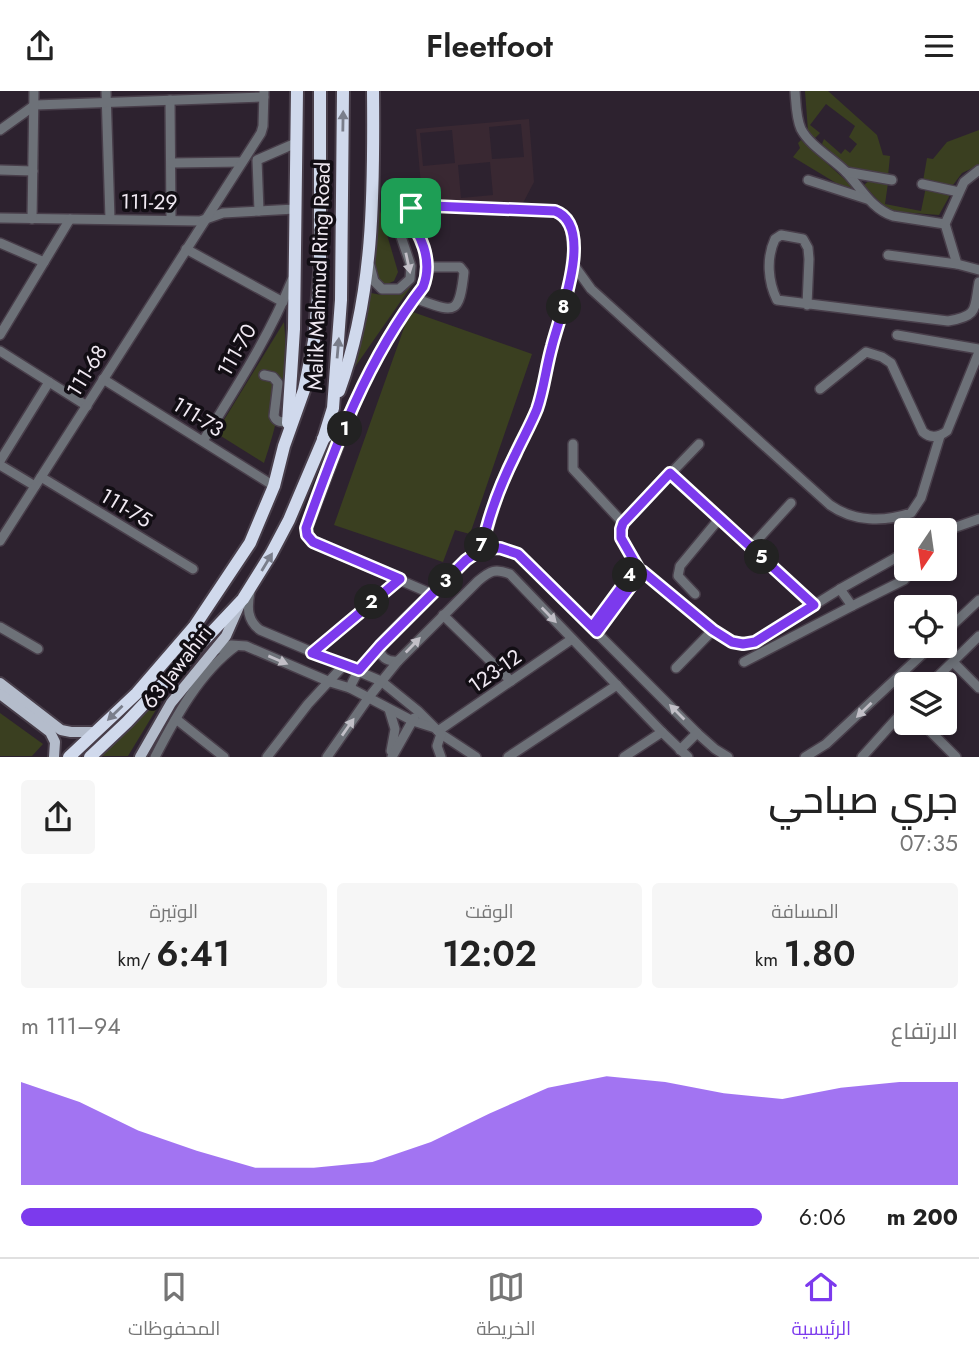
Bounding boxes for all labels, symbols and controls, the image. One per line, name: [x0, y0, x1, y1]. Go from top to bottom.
text: Fleetfoot: [426, 23, 553, 69]
icon: share: [21, 27, 59, 65]
icon: menu: [920, 27, 958, 65]
one-way arrow: [337, 110, 349, 132]
street label: Malik Mahmud Ring Road: [300, 161, 338, 391]
pin: [381, 178, 441, 238]
street label: 111-29: [120, 187, 178, 217]
icon: arrive: [392, 189, 430, 227]
one-way arrow: [403, 252, 414, 274]
pin: 8: [546, 289, 582, 325]
text: 8: [558, 293, 569, 320]
street label: 111-70: [210, 318, 264, 382]
one-way arrow: [333, 337, 344, 359]
street label: 111-68: [59, 339, 115, 403]
street label: 111-73: [167, 390, 229, 444]
pin: 1: [328, 411, 362, 447]
text: 1: [340, 415, 349, 442]
street label: 111-75: [94, 481, 158, 535]
north arrow: [894, 518, 957, 581]
map controls: [894, 518, 957, 735]
pin: 7: [464, 527, 500, 563]
text: 7: [476, 531, 487, 558]
pin: 5: [744, 539, 780, 575]
text: 5: [755, 543, 768, 570]
one-way arrow: [260, 552, 273, 571]
pin: 4: [612, 557, 648, 593]
text: 4: [623, 561, 636, 588]
pin: 3: [428, 563, 464, 599]
text: 3: [440, 567, 451, 594]
pin: 2: [354, 585, 390, 619]
text: 2: [365, 588, 378, 615]
button: locate: [894, 595, 957, 658]
one-way arrow: [540, 606, 556, 623]
street label: 63 Jawahiri: [135, 619, 219, 715]
one-way arrow: [405, 637, 421, 654]
street label: 123-12: [462, 642, 528, 700]
one-way arrow: [268, 654, 288, 666]
button: layers: [894, 672, 957, 735]
one-way arrow: [856, 701, 873, 717]
one-way arrow: [669, 704, 685, 720]
one-way arrow: [107, 705, 124, 722]
one-way arrow: [341, 718, 355, 736]
text: جري صباحي: [768, 772, 958, 827]
button: share: [21, 780, 95, 854]
text: 07:35: [900, 826, 958, 860]
text: الوتيرة: [149, 898, 198, 925]
text: الوقت: [465, 898, 514, 925]
text: المسافة: [771, 898, 839, 925]
text: 6:41: [156, 929, 230, 979]
text: 12:02: [442, 929, 537, 979]
text: 1.80: [784, 929, 856, 979]
text: /km: [118, 946, 156, 973]
text: km: [755, 946, 784, 973]
text: 94–111 m: [21, 1009, 121, 1043]
text: الارتفاع: [891, 1014, 958, 1048]
text: 6:06: [799, 1200, 846, 1234]
text: 200 m: [887, 1200, 958, 1234]
tab: المحفوظات: [128, 1268, 220, 1346]
tab: الخريطة: [476, 1268, 536, 1346]
tab: الرئيسية: [791, 1268, 851, 1346]

